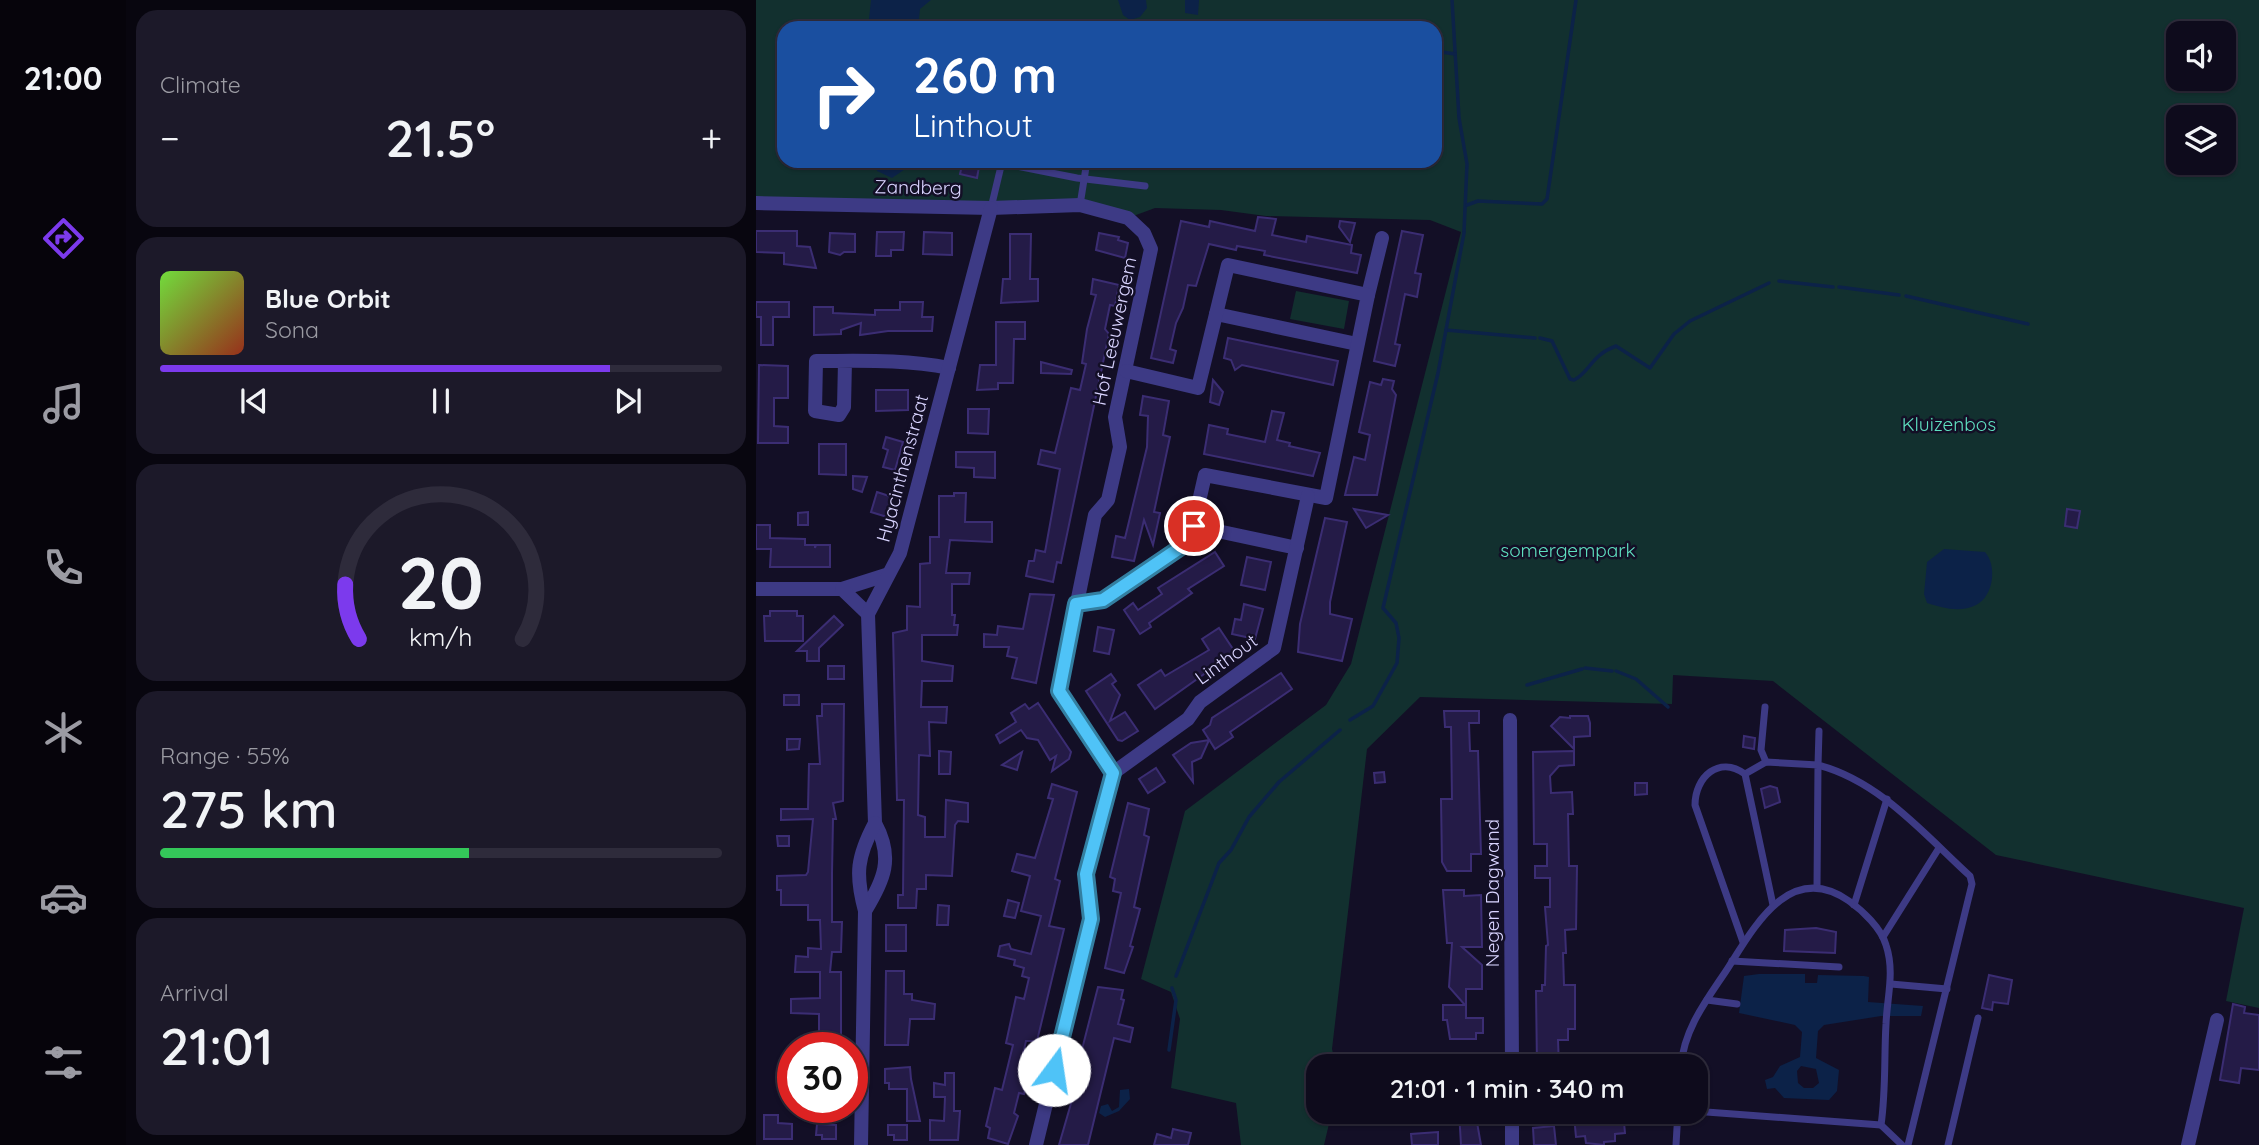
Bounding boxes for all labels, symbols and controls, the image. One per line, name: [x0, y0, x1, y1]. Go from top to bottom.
map controls: [2166, 21, 2236, 175]
button: sound: [2166, 21, 2236, 91]
text: 260 m: [913, 44, 1057, 105]
icon: right: [798, 49, 889, 140]
text: 21:00: [24, 58, 102, 98]
text: Climate: [160, 70, 241, 99]
text: 21.5°: [385, 105, 495, 170]
text: Linthout: [913, 105, 1033, 145]
button: layers: [2166, 105, 2236, 175]
text: −: [160, 114, 180, 162]
text: +: [701, 114, 722, 162]
street label: Zandberg: [874, 174, 962, 200]
icon: directions: [39, 214, 88, 263]
street label: Hof Leeuwergem: [1087, 255, 1141, 407]
text: Blue Orbit: [265, 282, 391, 315]
text: Sona: [265, 315, 319, 344]
icon: music: [39, 379, 88, 428]
icon: previous: [235, 382, 273, 420]
icon: pause: [422, 382, 460, 420]
icon: next: [609, 382, 647, 420]
street label: Hyacinthenstraat: [871, 392, 933, 544]
park label: Kluizenbos: [1902, 412, 1996, 436]
pin: [1164, 496, 1224, 556]
icon: arrive: [1175, 507, 1213, 545]
text: 20: [398, 536, 484, 627]
park label: somergempark: [1500, 538, 1636, 562]
icon: phone: [39, 543, 88, 592]
text: km/h: [409, 620, 473, 651]
street label: Linthout: [1190, 628, 1262, 690]
icon: climate: [39, 708, 88, 757]
text: Range · 55%: [160, 741, 290, 770]
text: 275 km: [160, 776, 338, 841]
street label: Negen Dagwand: [1480, 819, 1504, 967]
icon: car: [39, 873, 88, 922]
text: Arrival: [160, 978, 229, 1007]
text: 21:01: [160, 1013, 273, 1078]
speed limit sign: 30: [777, 1032, 868, 1123]
position arrow: [1017, 1033, 1091, 1107]
icon: filters: [39, 1038, 88, 1087]
text: 21:01 · 1 min · 340 m: [1390, 1072, 1624, 1105]

